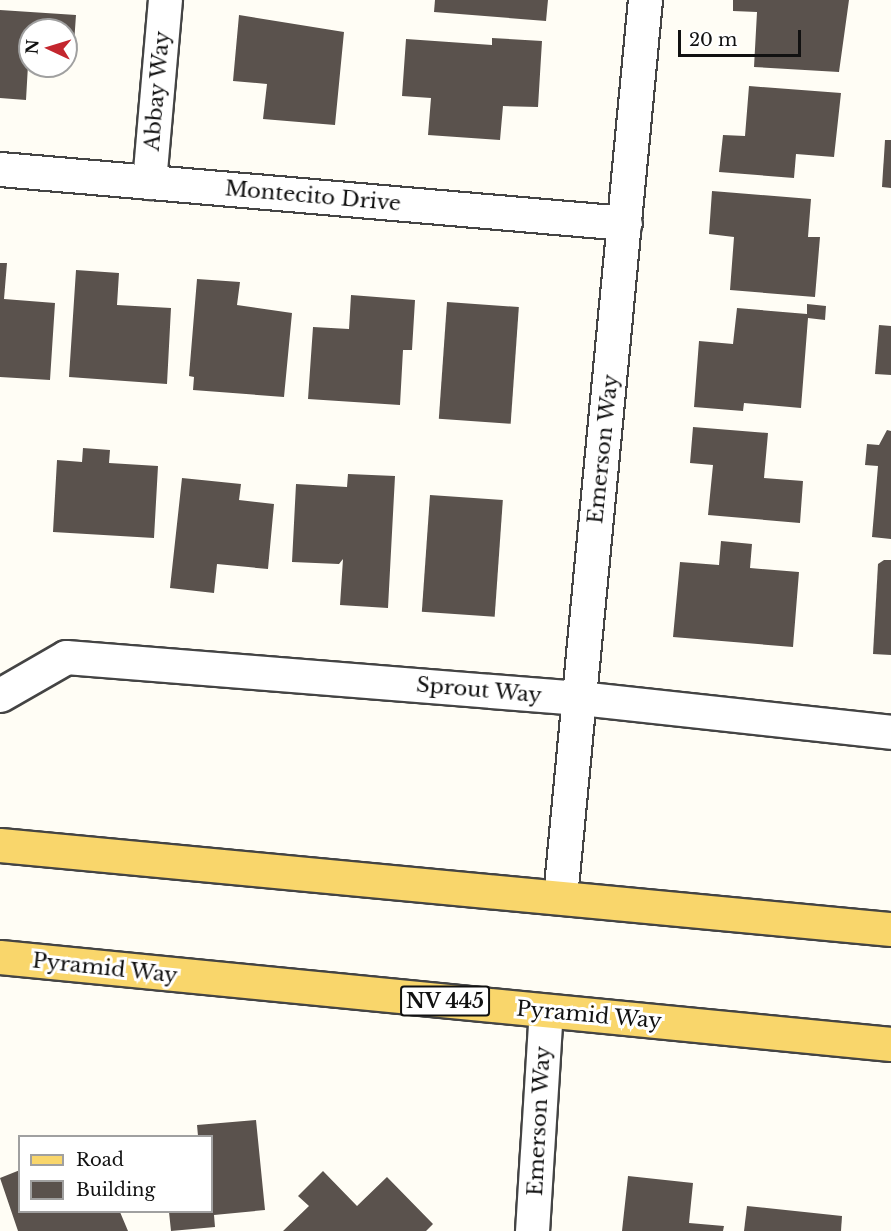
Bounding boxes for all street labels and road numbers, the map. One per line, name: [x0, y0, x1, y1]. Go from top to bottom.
street label: Abbay Way: [139, 29, 175, 153]
street label: Montecito Drive: [224, 176, 402, 216]
street label: Emerson Way: [583, 373, 623, 525]
street label: Sprout Way: [415, 672, 543, 708]
street label: Pyramid Way: [31, 948, 179, 988]
road number: NV 445: [398, 984, 492, 1018]
street label: Pyramid Way: [515, 996, 663, 1034]
street label: Emerson Way: [522, 1045, 556, 1197]

